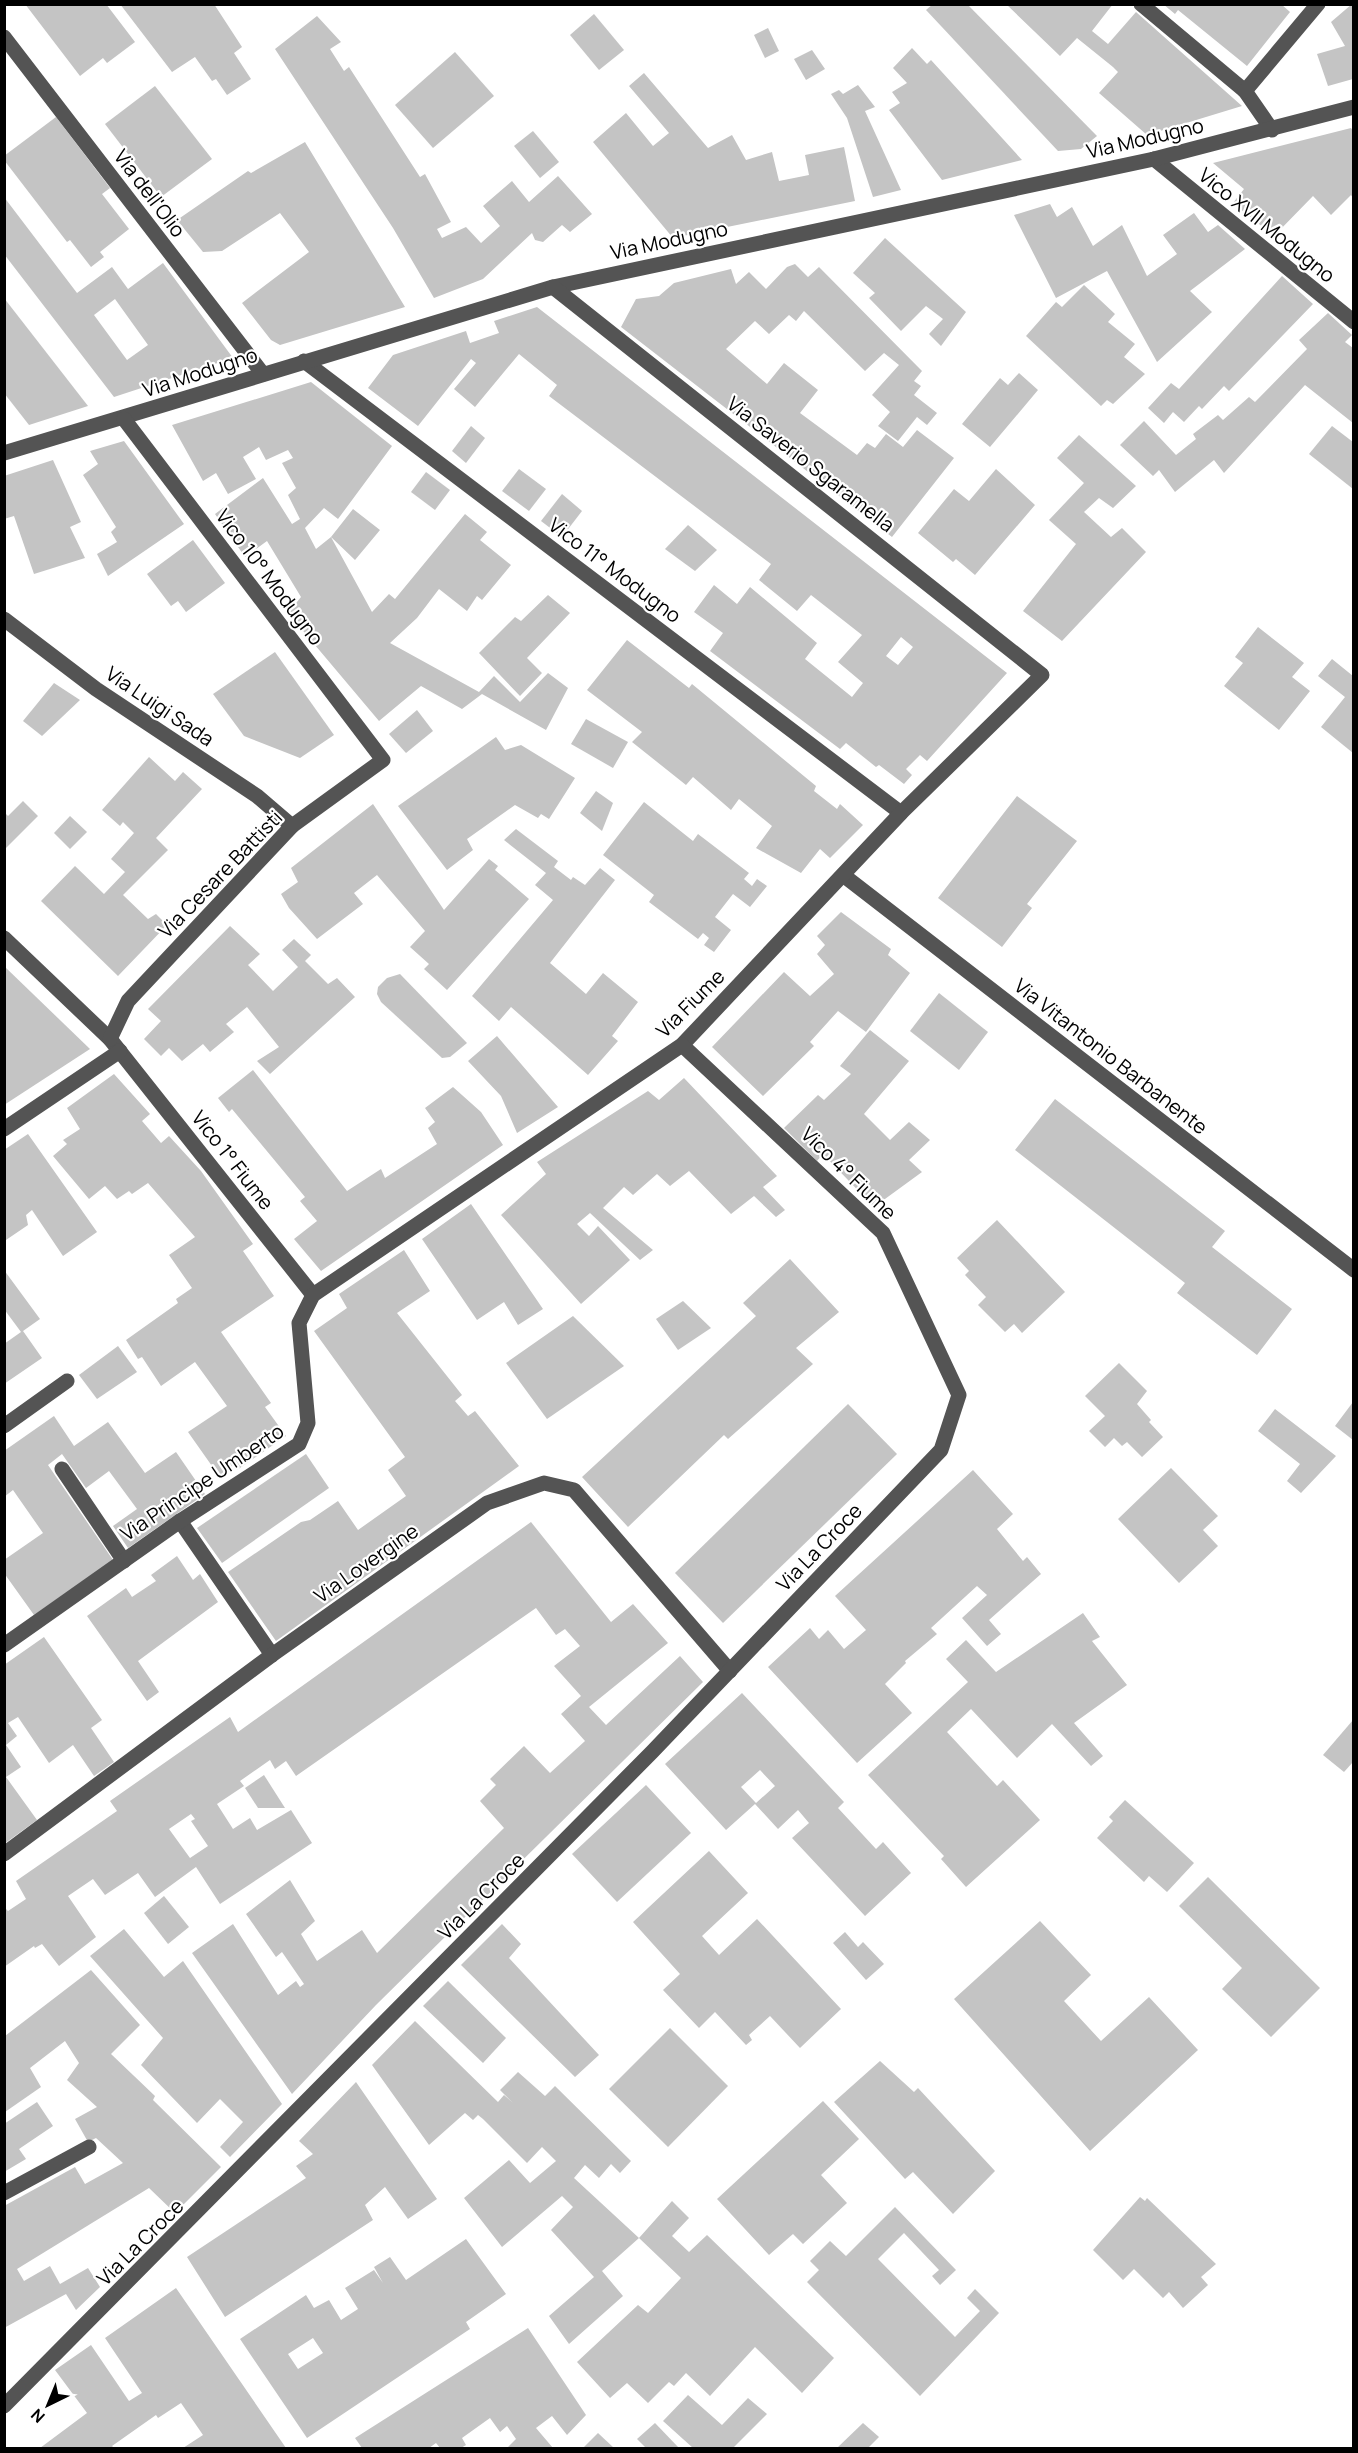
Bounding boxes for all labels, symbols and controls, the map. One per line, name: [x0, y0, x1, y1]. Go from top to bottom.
street label: Via Modugno: [1084, 111, 1206, 165]
street label: Via dell'Olio: [108, 143, 192, 243]
street label: Vico XVII Modugno: [1193, 162, 1341, 289]
street label: Via Modugno: [608, 214, 730, 266]
street label: Via Modugno: [139, 341, 261, 403]
street label: Via Saverio Sgaramella: [722, 390, 900, 538]
street label: Vico 10° Modugno: [210, 503, 330, 651]
street label: Vico 11° Modugno: [543, 511, 687, 629]
street label: Via Luigi Sada: [101, 660, 219, 752]
street label: Via Cesare Battisti: [152, 804, 288, 944]
street label: Via Fiume: [650, 963, 730, 1043]
street label: Via Vitantonio Barbanente: [1009, 972, 1213, 1140]
street label: Vico 1° Fiume: [186, 1105, 280, 1215]
street label: Vico 4° Fiume: [795, 1121, 903, 1225]
street label: Via Principe Umberto: [115, 1417, 289, 1547]
street label: Via La Croce: [770, 1497, 868, 1597]
street label: Via Lovergine: [309, 1517, 423, 1609]
street label: Via La Croce: [432, 1847, 530, 1945]
street label: Via La Croce: [91, 2193, 189, 2291]
north arrow: [18, 2375, 78, 2435]
text: N: [26, 2404, 49, 2428]

